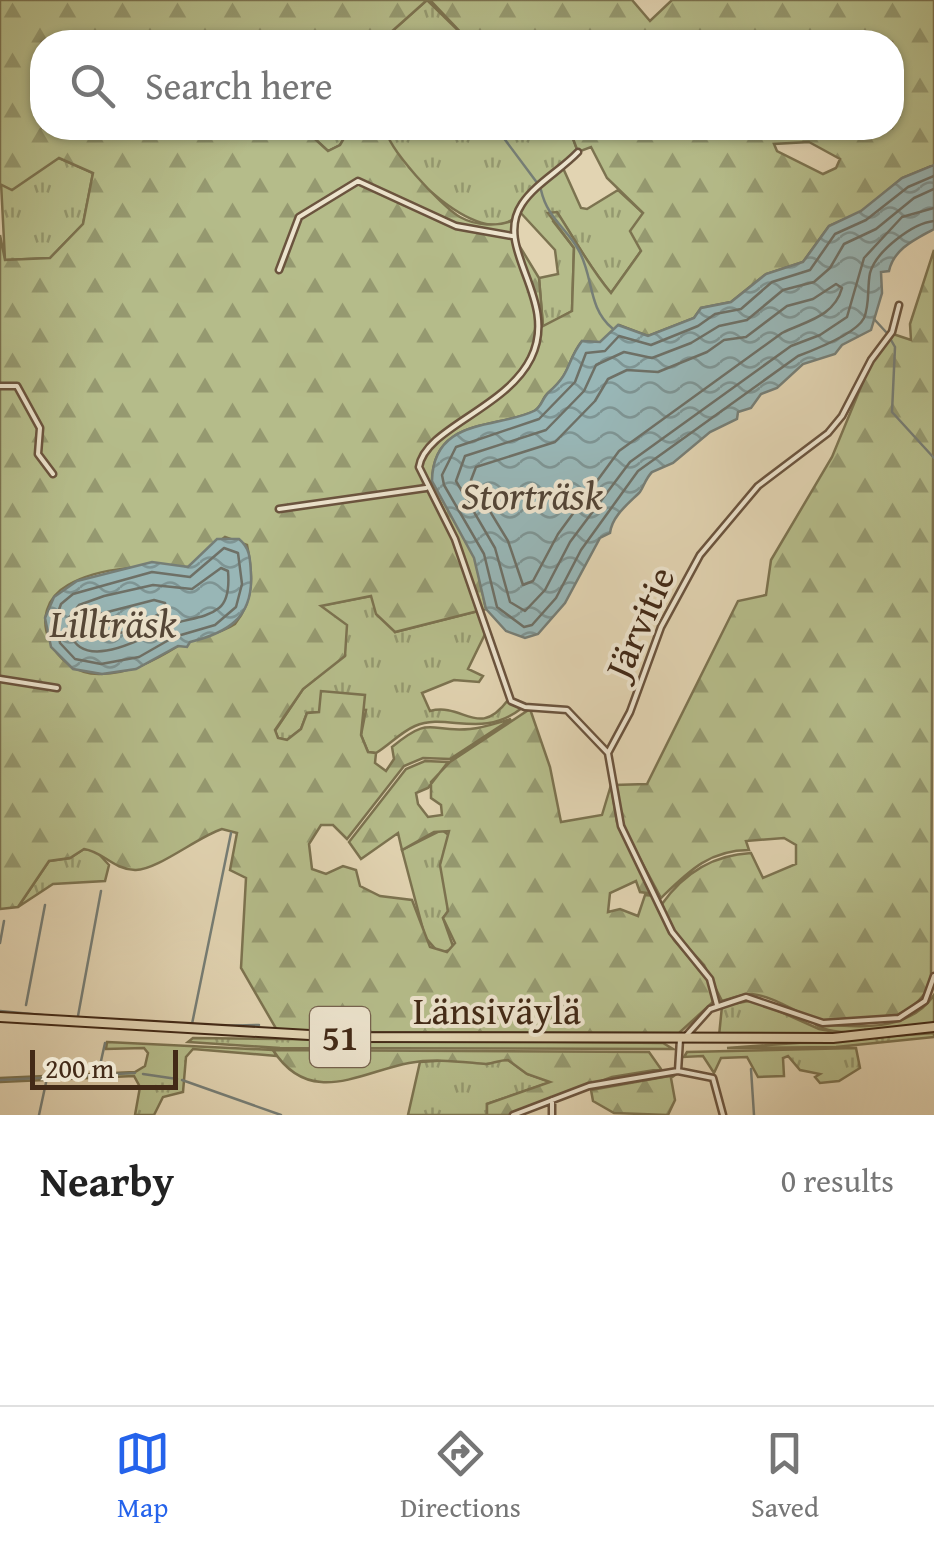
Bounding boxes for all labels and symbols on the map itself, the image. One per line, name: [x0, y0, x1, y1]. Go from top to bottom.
water label: Storträsk: [461, 465, 603, 524]
street label: Järvitie: [588, 557, 688, 691]
water label: Lillträsk: [49, 593, 177, 652]
street label: Länsiväylä: [413, 982, 581, 1038]
road number: 51: [310, 1007, 370, 1067]
scale bar: [30, 1045, 178, 1090]

